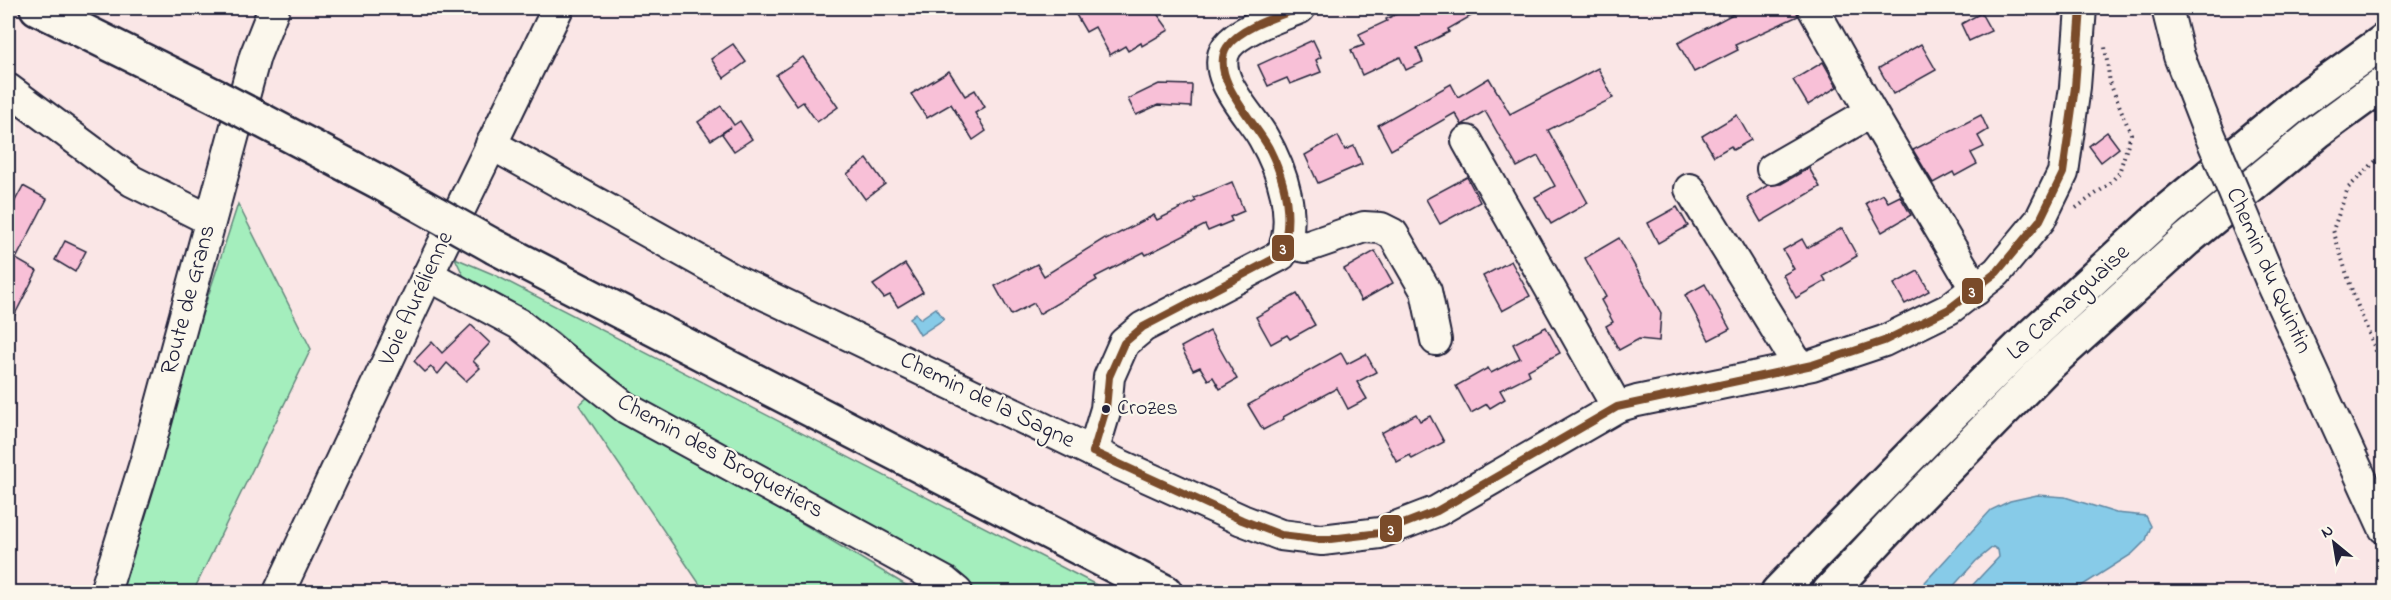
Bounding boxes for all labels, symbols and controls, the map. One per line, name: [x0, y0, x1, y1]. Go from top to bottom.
street label: Chemin du Quintin: [2216, 182, 2320, 360]
street label: Route de Grans: [152, 221, 226, 379]
street label: Voie Aurélienne: [370, 226, 464, 373]
line badge: 3: [1271, 234, 1295, 262]
street label: La Camarguaise: [1999, 236, 2139, 370]
text: 3: [1279, 238, 1287, 262]
line badge: 3: [1961, 277, 1984, 305]
text: 3: [1968, 281, 1976, 305]
street label: Chemin de la Sagne: [893, 343, 1081, 459]
street label: Chemin des Broquetiers: [610, 385, 830, 529]
place label: Crozes: [1117, 393, 1178, 425]
marker: Crozes: [1100, 403, 1112, 415]
north arrow: [2304, 513, 2364, 573]
line badge: 3: [1379, 514, 1403, 543]
text: 3: [1387, 519, 1395, 543]
text: N: [2317, 519, 2338, 545]

